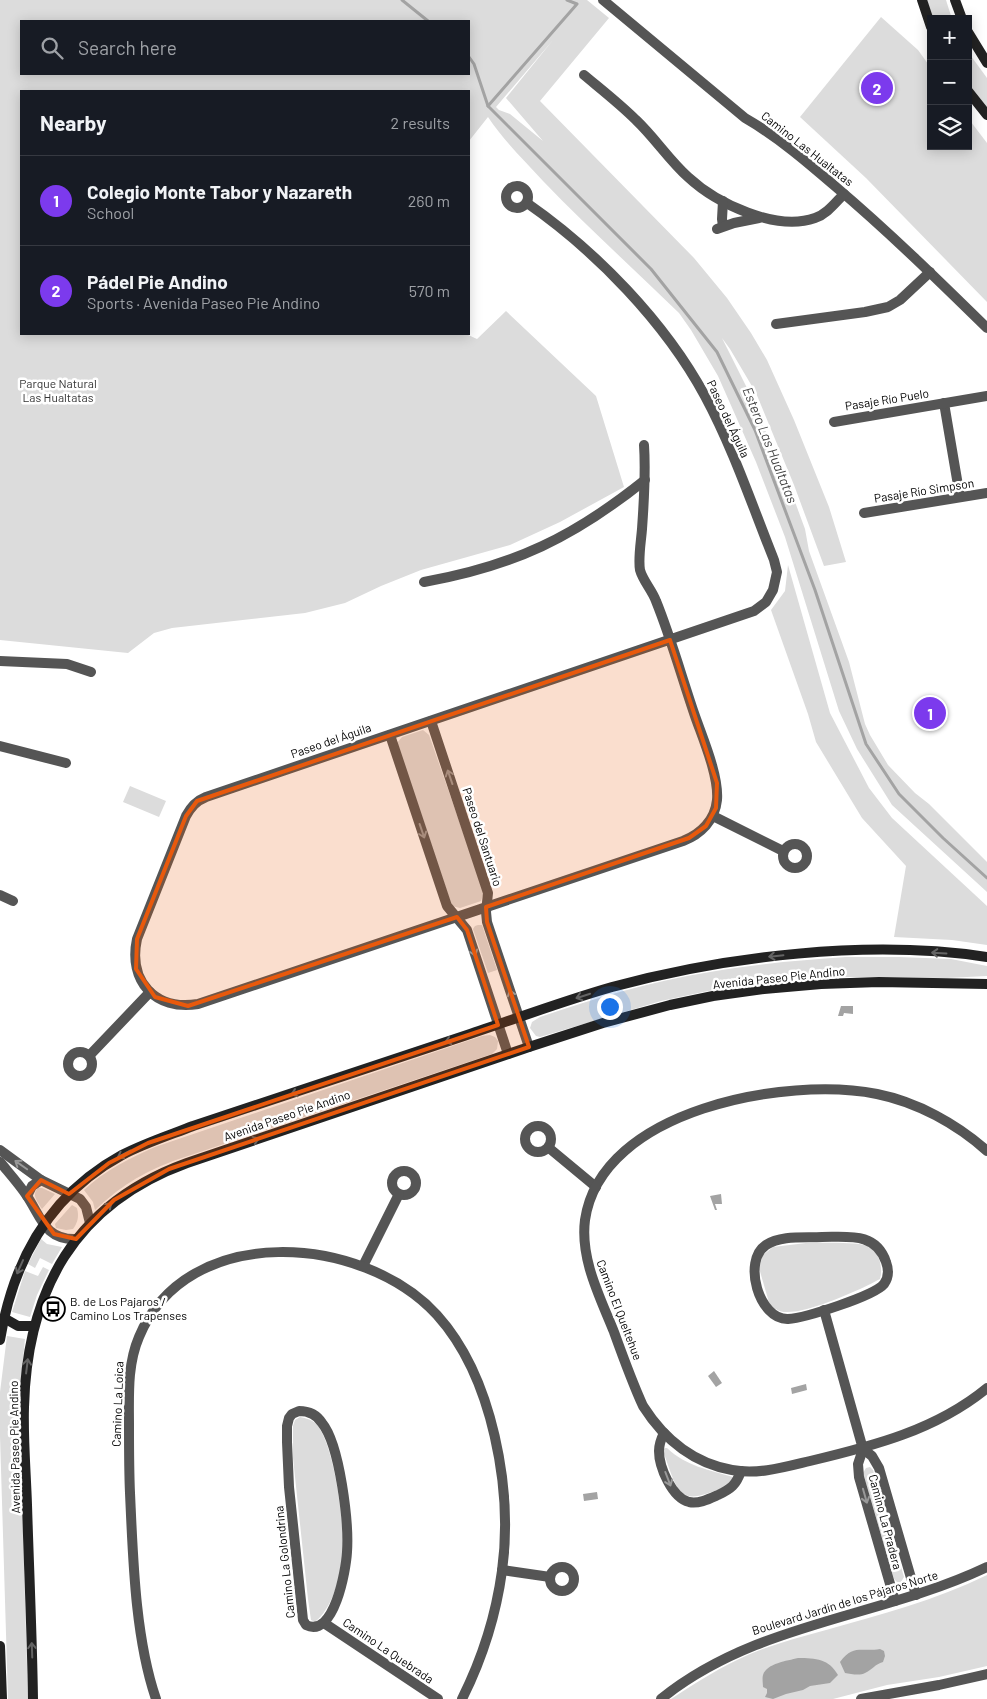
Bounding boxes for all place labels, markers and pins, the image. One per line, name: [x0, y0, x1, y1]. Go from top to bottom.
pin: 2: [861, 69, 893, 107]
pin: 1: [914, 694, 946, 732]
place label: B. de Los Pajaros / Camino Los Trapenses: [70, 1294, 187, 1322]
bus stop icon: B. de Los Pajaros / Camino Los Trapenses: [40, 1296, 66, 1322]

